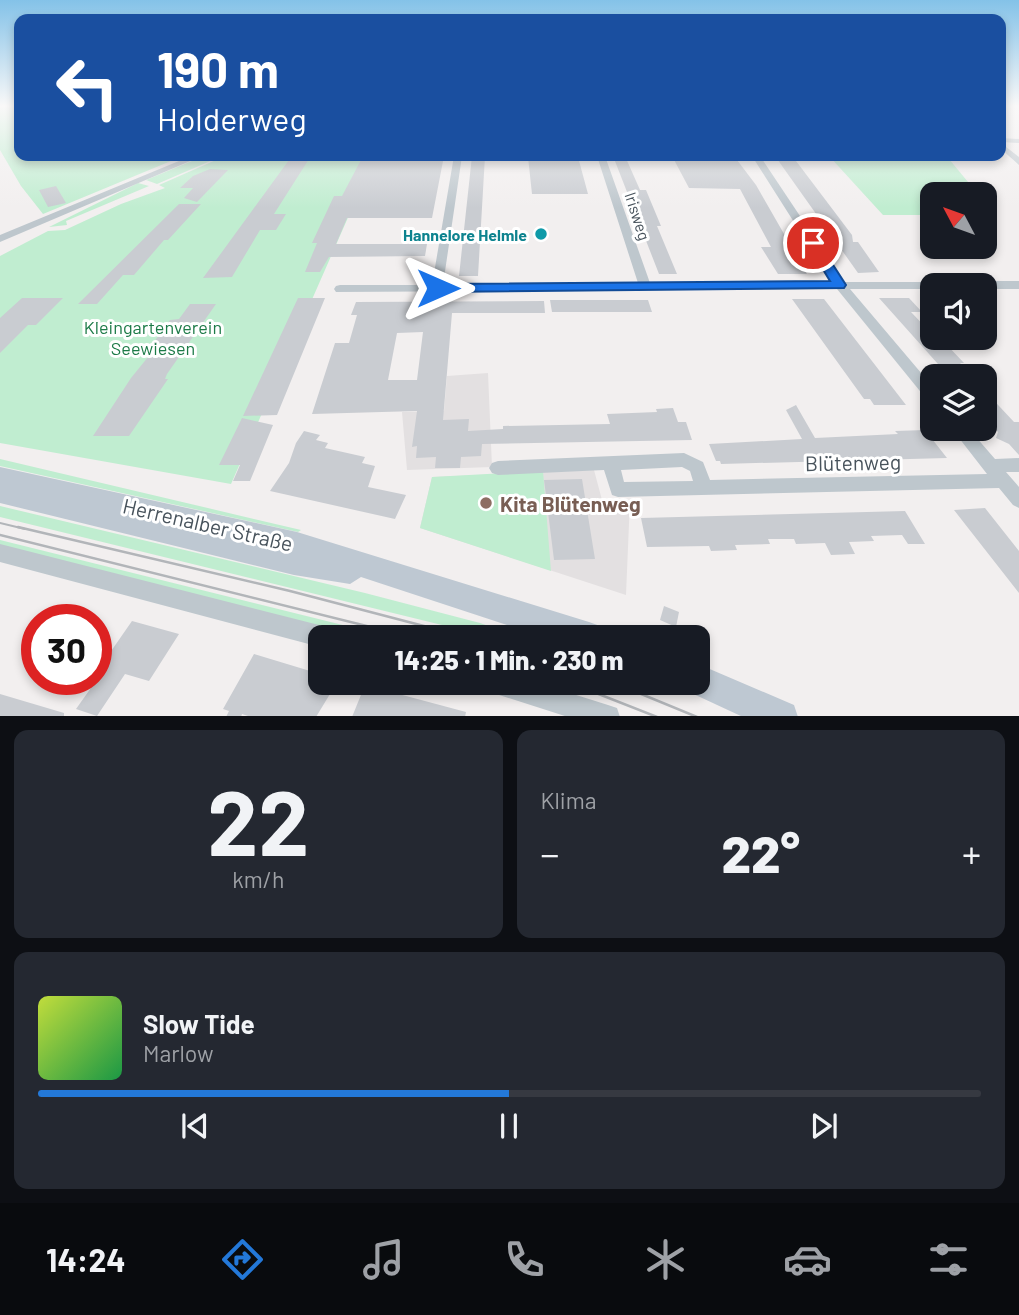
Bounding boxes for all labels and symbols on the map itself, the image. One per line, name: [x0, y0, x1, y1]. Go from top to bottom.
north arrow: [920, 182, 998, 259]
street label: Irisweg: [621, 189, 655, 243]
pin: [783, 213, 843, 273]
place label: Hannelore Helmle: [403, 225, 527, 244]
marker: Hannelore Helmle: [533, 226, 549, 242]
position arrow: [401, 251, 475, 325]
park label: Kleingartenverein Seewiesen: [84, 316, 222, 359]
street label: Blütenweg: [805, 449, 901, 475]
place label: Kita Blütenweg: [500, 491, 641, 516]
street label: Herrenalber Straße: [121, 492, 295, 556]
marker: Kita Blütenweg: [478, 495, 494, 511]
speed limit sign: 30: [21, 604, 112, 695]

